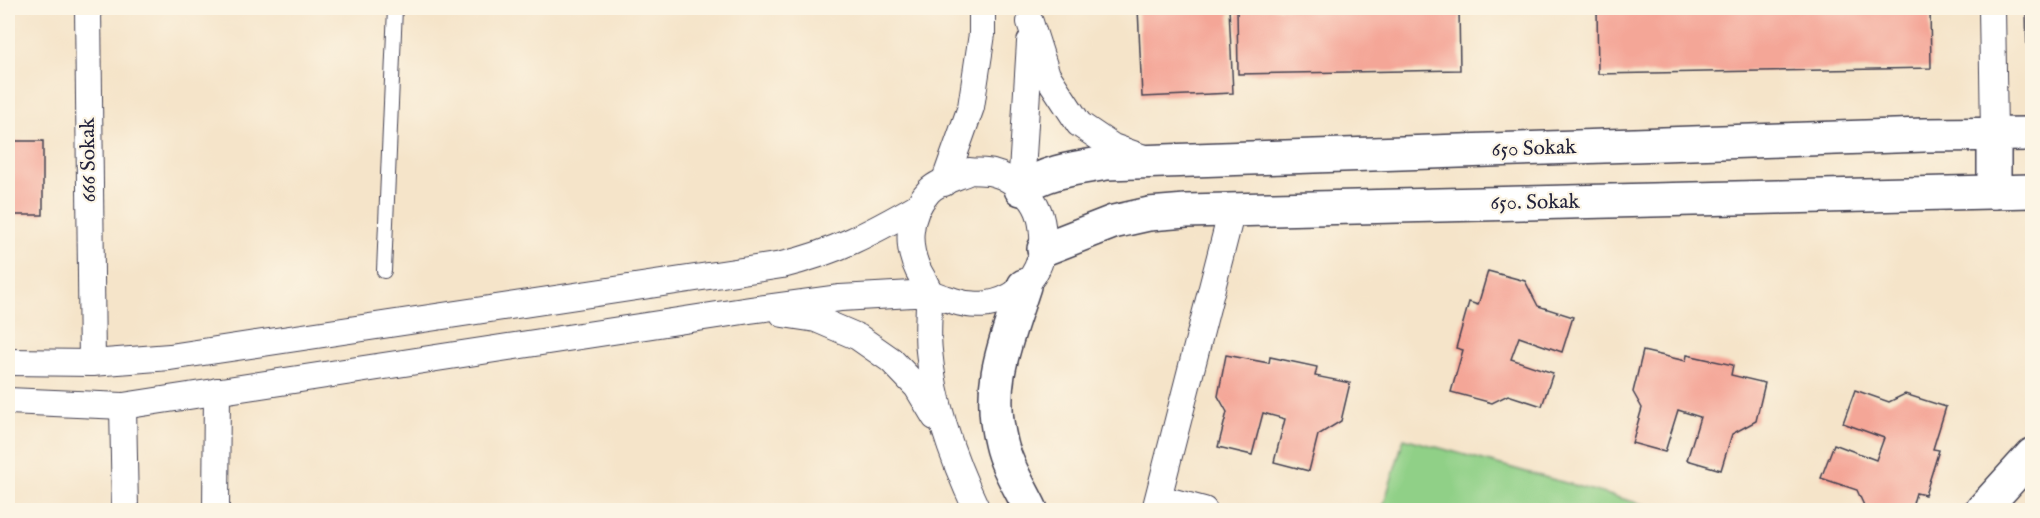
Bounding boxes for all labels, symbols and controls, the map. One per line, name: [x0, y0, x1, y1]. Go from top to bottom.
street label: 666 Sokak: [75, 117, 103, 203]
street label: 650 Sokak: [1491, 134, 1578, 164]
street label: 650. Sokak: [1490, 189, 1581, 217]

